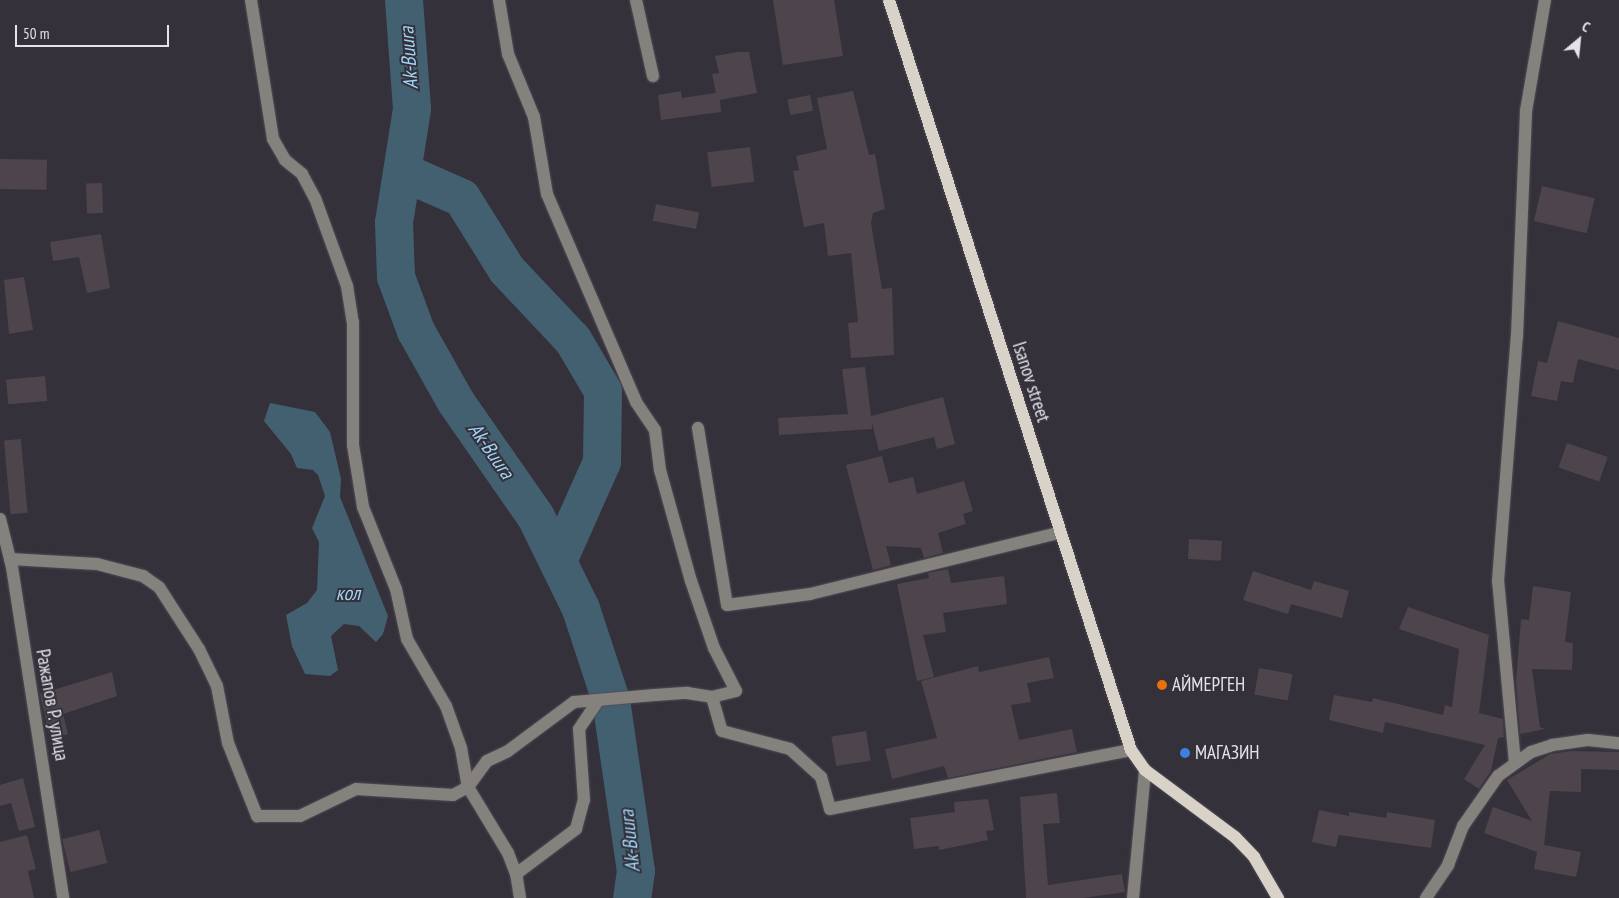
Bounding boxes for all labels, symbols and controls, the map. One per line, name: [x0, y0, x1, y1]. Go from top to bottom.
scale bar: [18, 15, 171, 47]
north arrow: [1554, 15, 1604, 65]
text: С: [1579, 17, 1593, 36]
text: 50 m: [23, 24, 49, 43]
water label: Ak-Buura: [395, 26, 423, 90]
street label: Isanov street: [1007, 339, 1055, 425]
water label: Ak-Buura: [463, 418, 519, 484]
water label: кол: [336, 581, 360, 605]
street label: Ражапов Р. улица: [31, 647, 73, 763]
place label: АЙМЕРГЕН: [1172, 674, 1245, 696]
marker: АЙМЕРГЕН: [1156, 679, 1168, 691]
place label: МАГАЗИН: [1195, 742, 1260, 764]
marker: МАГАЗИН: [1179, 747, 1191, 759]
water label: Ak-Buura: [615, 809, 645, 873]

